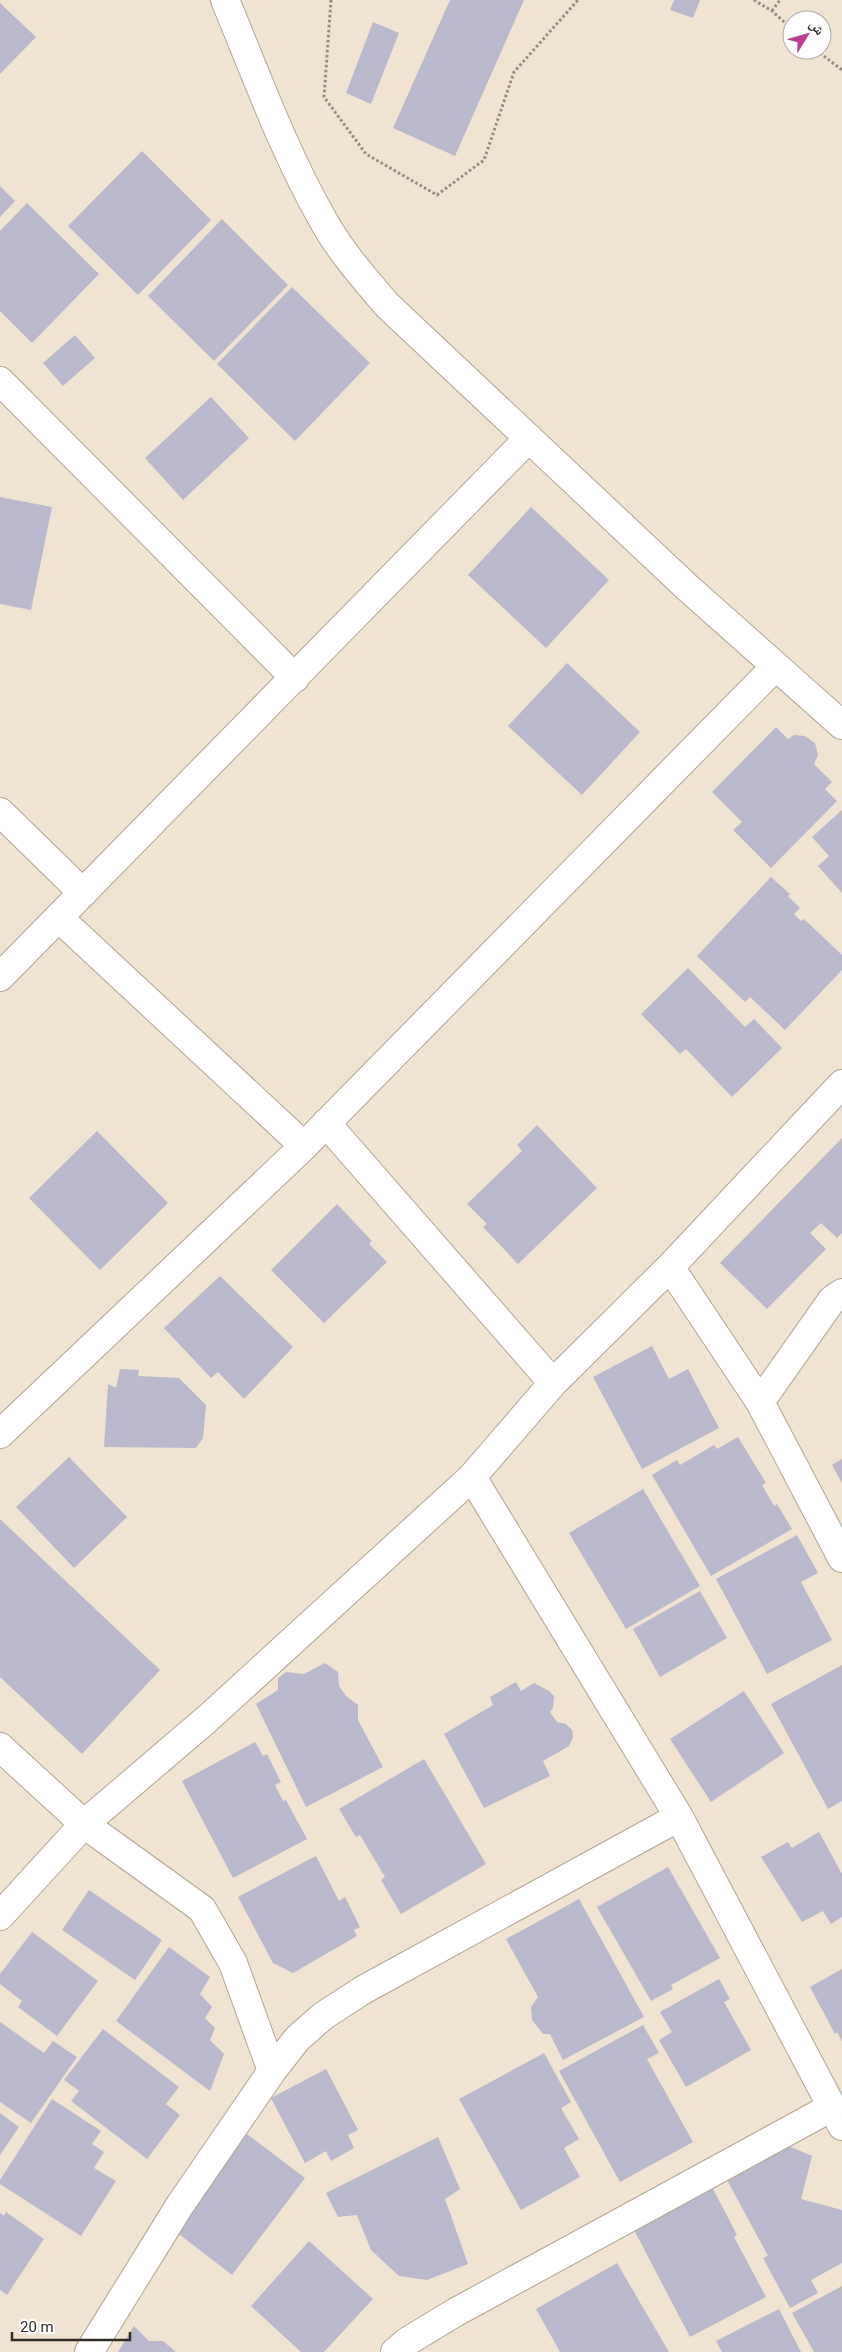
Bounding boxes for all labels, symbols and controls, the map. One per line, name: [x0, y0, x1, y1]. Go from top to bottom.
north arrow: [782, 10, 832, 60]
text: ش: [806, 16, 828, 39]
scale bar: [12, 2310, 130, 2342]
text: 20 m: [20, 2318, 54, 2336]

